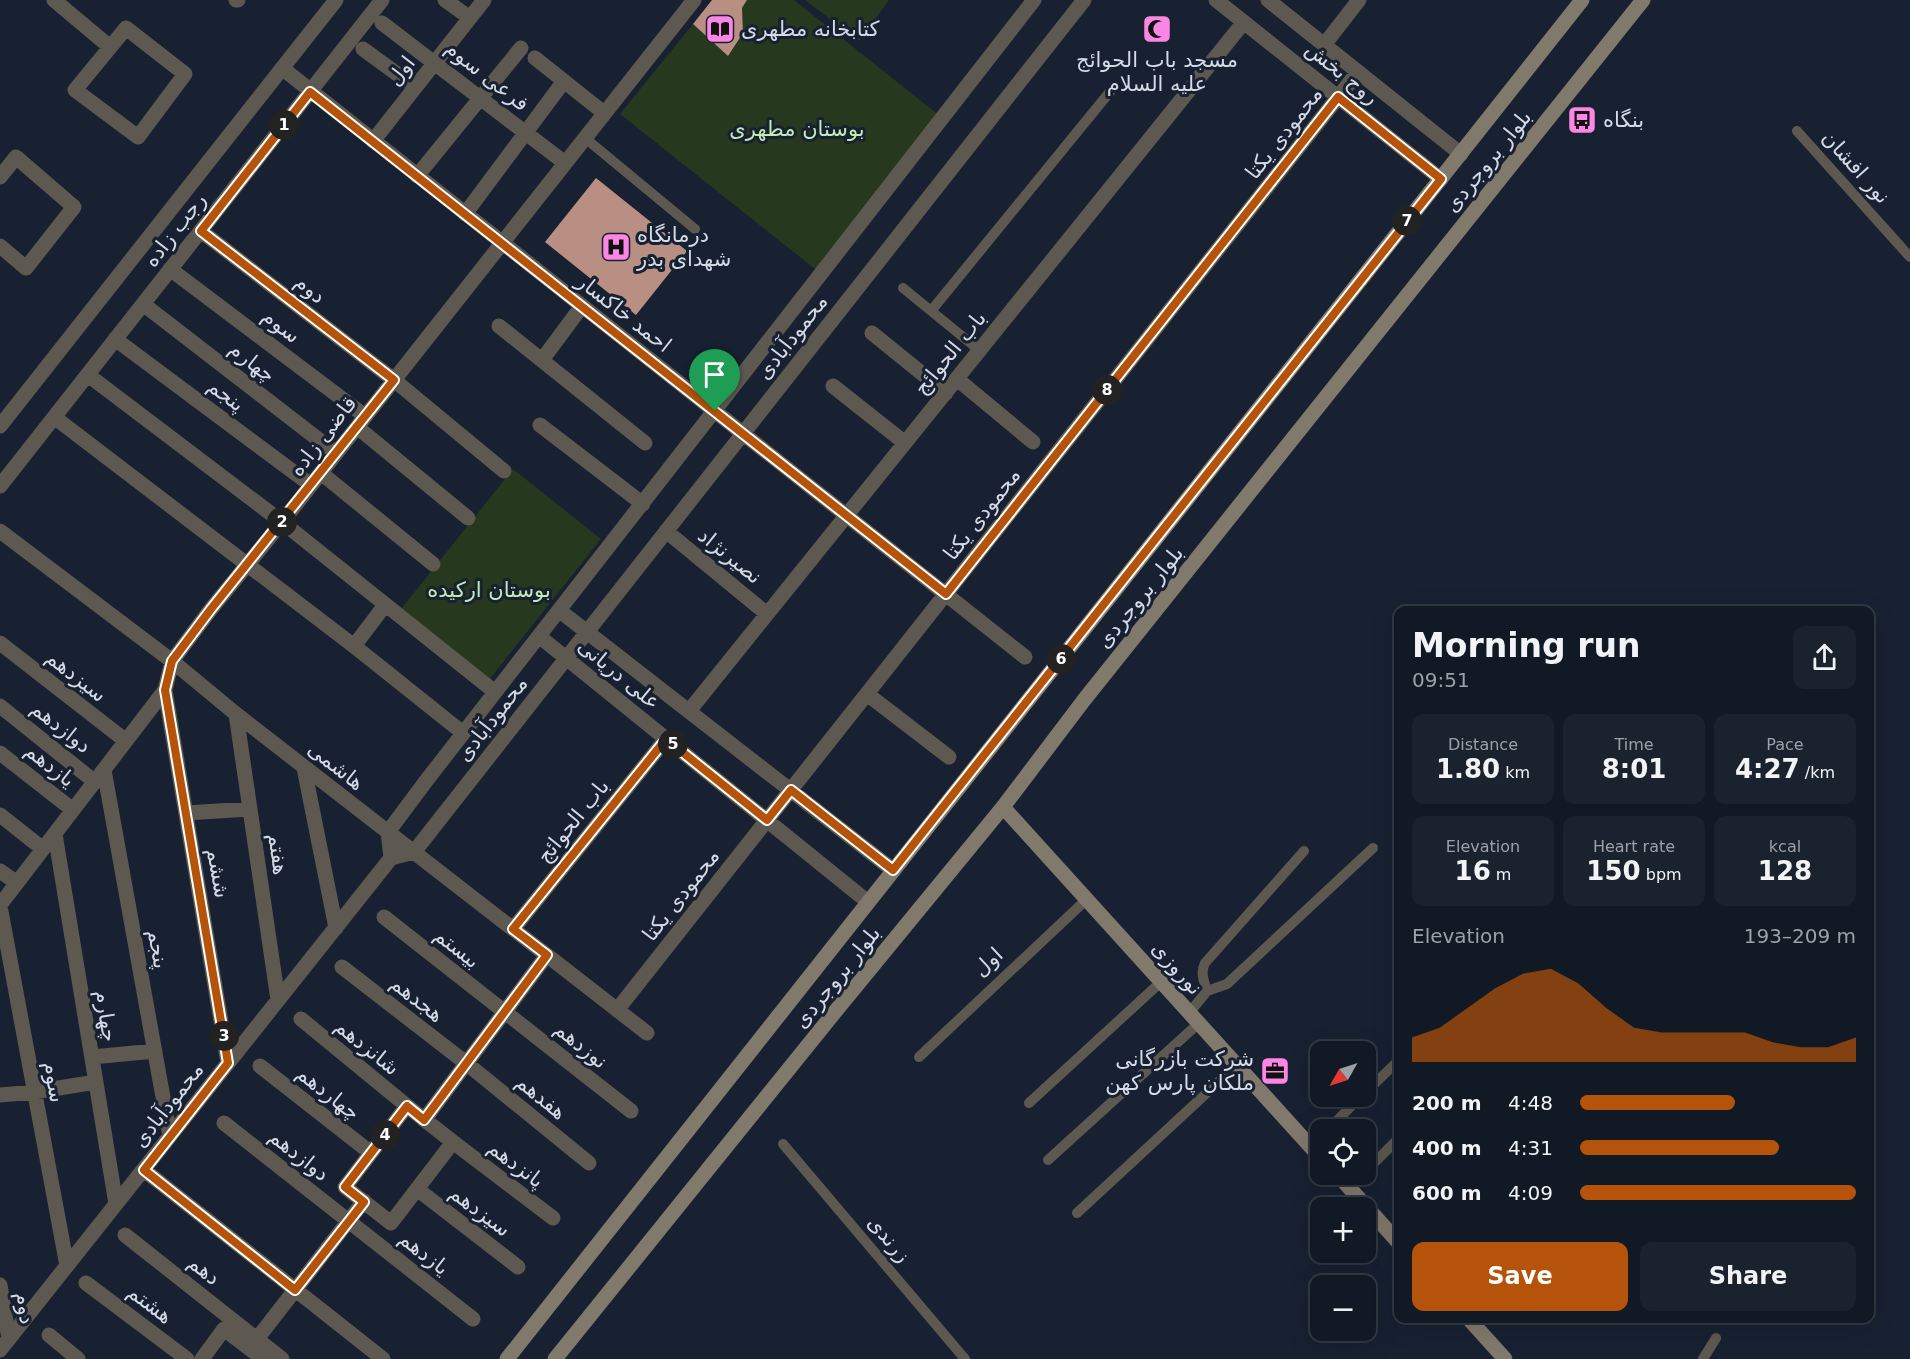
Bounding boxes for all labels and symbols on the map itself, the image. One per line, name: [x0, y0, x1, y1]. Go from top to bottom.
library icon: کتابخانه مطهری: [704, 13, 736, 45]
mosque icon: مسجد باب الحوائج علیه السلام: [1141, 13, 1173, 45]
place label: کتابخانه مطهری: [741, 17, 880, 41]
street label: فرعی سوم: [440, 36, 534, 116]
street label: روح بخش: [1301, 36, 1383, 110]
place label: مسجد باب الحوائج علیه السلام: [1076, 48, 1238, 96]
street label: اول: [382, 51, 420, 91]
street label: محمودی یکتا: [1241, 82, 1327, 184]
bus stop icon: بنگاه: [1566, 104, 1598, 136]
street label: بلوار بروجردی: [1440, 105, 1536, 217]
place label: بنگاه: [1603, 108, 1644, 132]
pin: 1: [269, 110, 299, 140]
park label: بوستان مطهری: [729, 117, 865, 141]
street label: نور افشان: [1817, 126, 1895, 208]
street label: رجب زاده: [139, 188, 211, 272]
pin: 7: [1392, 206, 1422, 236]
place label: درمانگاه شهدای بدر: [636, 223, 731, 271]
hospital icon: درمانگاه شهدای بدر: [600, 231, 632, 263]
street label: احمد خاکسار: [571, 268, 676, 357]
street label: دوم: [290, 270, 330, 308]
street label: محمودآبادی: [751, 289, 833, 384]
street label: سوم: [257, 304, 305, 348]
street label: باب الحوائج: [909, 306, 991, 400]
street label: چهارم: [224, 336, 280, 388]
pin: [689, 349, 740, 411]
street label: پنجم: [202, 373, 249, 417]
pin: 8: [1092, 375, 1122, 405]
street label: قاضی زاده: [284, 391, 362, 481]
street label: محمودی یکتا: [939, 463, 1025, 565]
pin: 2: [267, 507, 297, 537]
street label: نصیرنژاد: [693, 523, 767, 589]
street label: بلوار بروجردی: [1092, 541, 1188, 653]
park label: بوستان ارکیده: [427, 578, 551, 602]
street label: علی دریانی: [573, 634, 665, 714]
pin: 6: [1046, 644, 1076, 674]
street label: سیزدهم: [40, 645, 111, 708]
street label: محمودآبادی: [451, 671, 533, 766]
street label: دوازدهم: [25, 696, 96, 759]
pin: 5: [658, 729, 688, 759]
street label: هاشمی: [303, 737, 369, 795]
street label: یازدهم: [20, 738, 80, 793]
street label: باب الحوائج: [532, 774, 614, 868]
street label: هفتم: [262, 832, 293, 877]
street label: محمودی یکتا: [638, 844, 724, 946]
street label: ششم: [201, 846, 234, 900]
street label: بلوار بروجردی: [789, 921, 885, 1033]
street label: بیستم: [429, 923, 485, 974]
street label: پنجم: [142, 927, 173, 971]
street label: نوروزی: [1147, 936, 1207, 1000]
street label: اول: [968, 943, 1008, 981]
street label: هجدهم: [385, 971, 448, 1028]
street label: چهارم: [90, 988, 122, 1044]
street label: شانزدهم: [329, 1014, 404, 1081]
street label: نوزدهم: [549, 1016, 612, 1074]
pin: 3: [209, 1021, 239, 1051]
north arrow: [1310, 1041, 1376, 1107]
place label: شرکت بازرگانی ملکان پارس کهن: [1105, 1047, 1254, 1095]
office icon: شرکت بازرگانی ملکان پارس کهن: [1259, 1055, 1291, 1087]
street label: محمودآبادی: [127, 1057, 209, 1152]
street label: سوم: [39, 1060, 69, 1104]
street label: چهاردهم: [291, 1061, 364, 1126]
street label: هفدهم: [510, 1069, 571, 1125]
pin: 4: [370, 1120, 400, 1150]
street label: دوازدهم: [263, 1124, 334, 1187]
street label: پانزدهم: [483, 1135, 549, 1194]
street label: سیزدهم: [444, 1180, 515, 1242]
street label: زرندی: [863, 1211, 915, 1267]
street label: یازدهم: [394, 1226, 454, 1281]
street label: دهم: [182, 1250, 225, 1291]
street label: هشتم: [122, 1279, 177, 1329]
street label: دوم: [10, 1290, 40, 1326]

